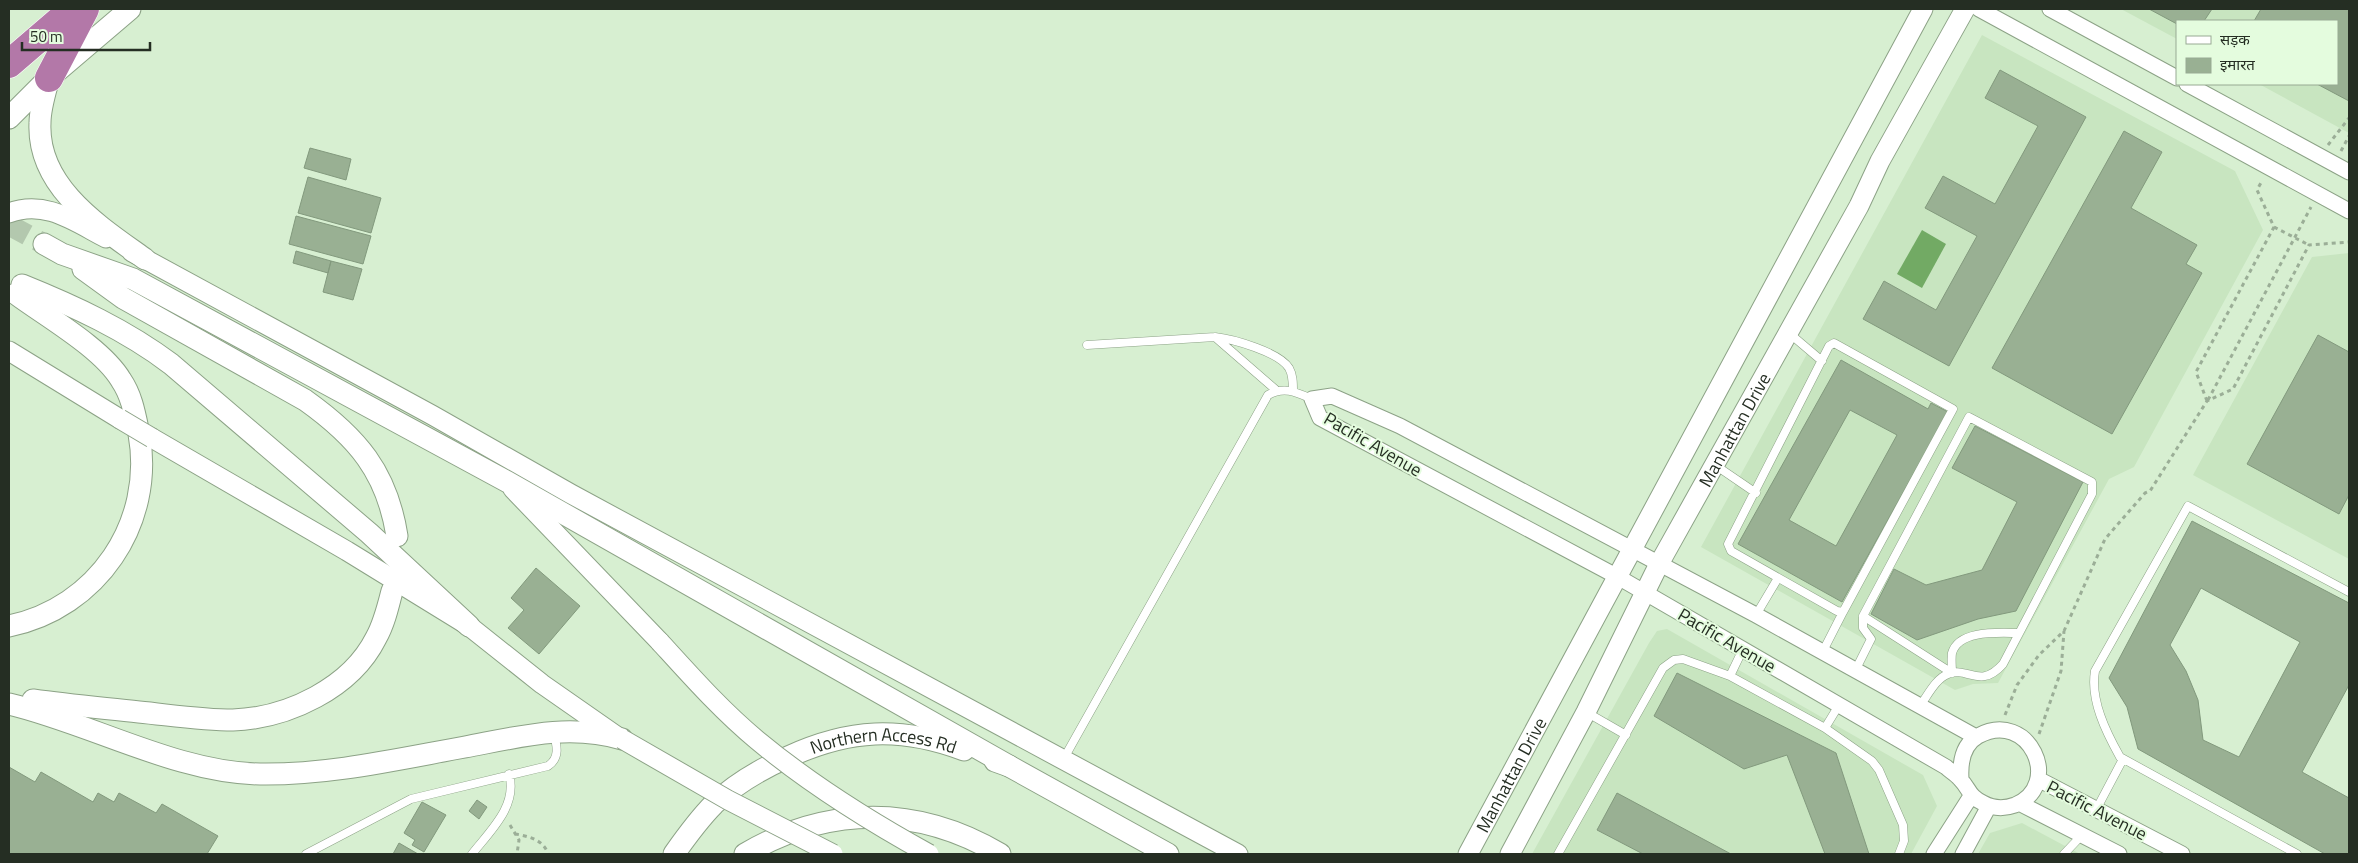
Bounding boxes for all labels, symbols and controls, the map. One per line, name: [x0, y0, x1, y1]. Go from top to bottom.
scale bar: [22, 20, 150, 52]
legend: [2176, 20, 2338, 85]
text: 50 m: [30, 25, 63, 48]
text: सड़क: [2220, 28, 2250, 51]
text: इमारत: [2220, 53, 2255, 76]
street label: Manhattan Drive: [1691, 367, 1777, 492]
street label: Pacific Avenue: [1319, 405, 1427, 483]
street label: Pacific Avenue: [1673, 601, 1781, 679]
street label: Manhattan Drive: [1469, 712, 1553, 837]
street label: Northern Access Rd: [806, 720, 960, 760]
street label: Pacific Avenue: [2042, 773, 2152, 847]

